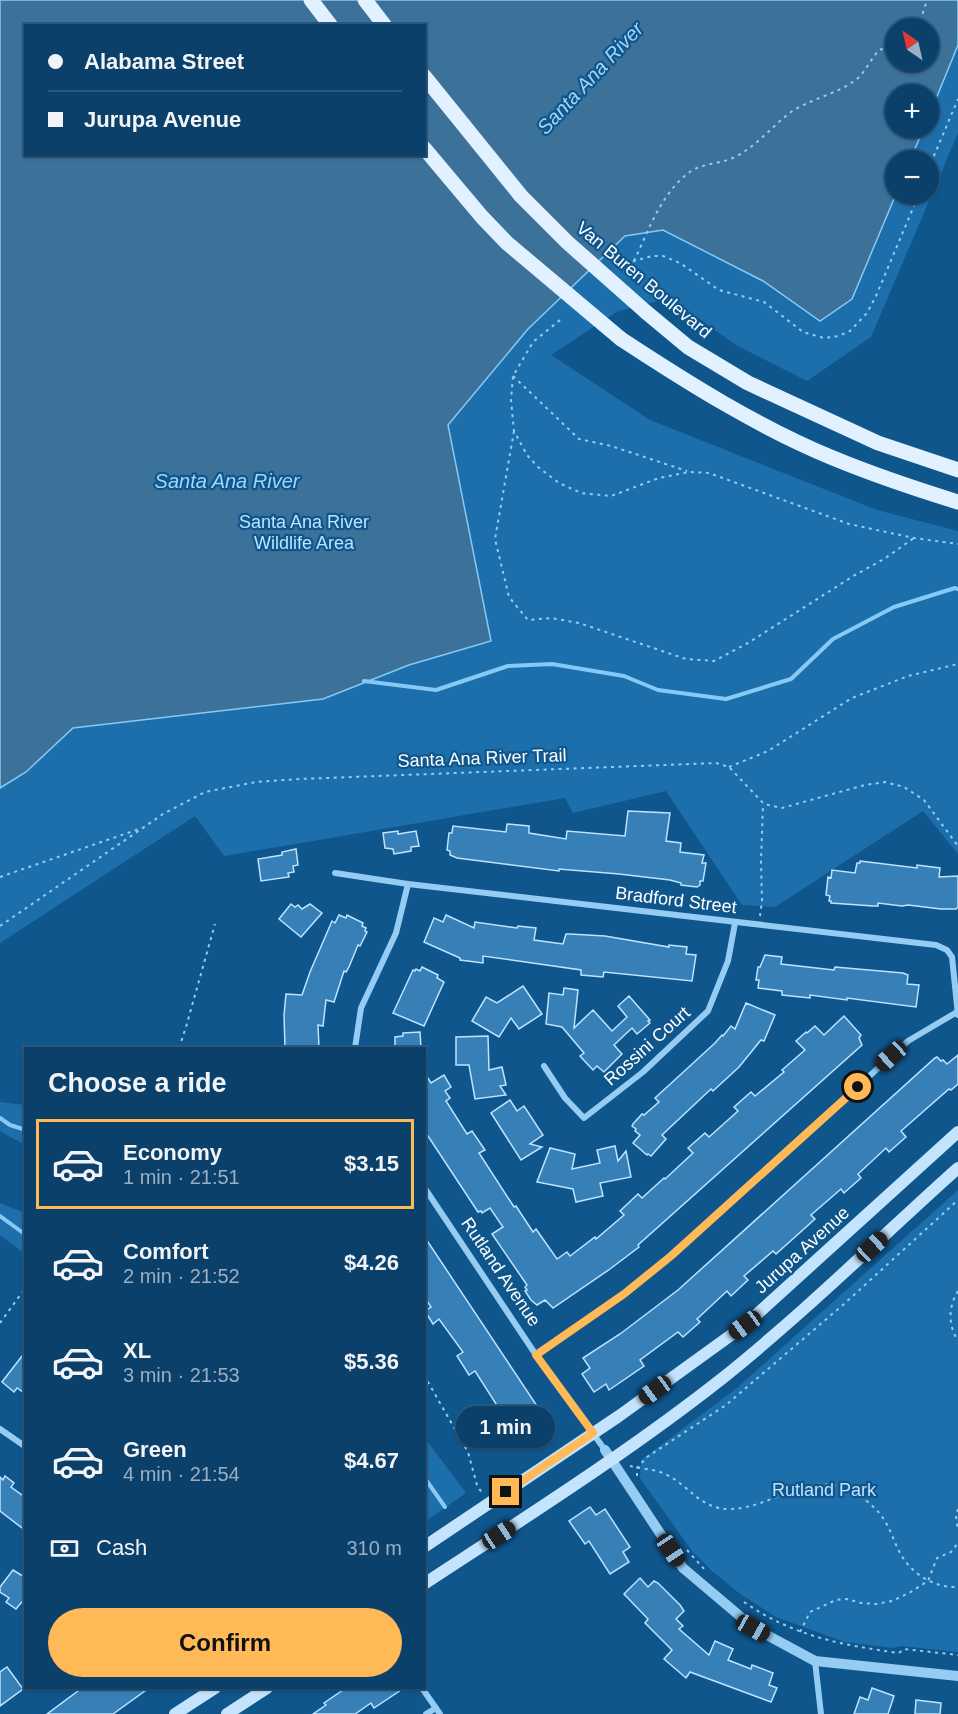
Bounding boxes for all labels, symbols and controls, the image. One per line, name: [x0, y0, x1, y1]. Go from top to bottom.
water label: Santa Ana River: [533, 17, 648, 138]
north arrow: [885, 18, 939, 72]
map controls: [885, 18, 939, 204]
text: Alabama Street: [84, 49, 244, 74]
button: +: [885, 84, 939, 138]
text: Jurupa Avenue: [84, 107, 241, 132]
button: −: [885, 150, 939, 204]
street label: Van Buren Boulevard: [573, 218, 715, 342]
water label: Santa Ana River: [155, 470, 301, 492]
park label: Santa Ana River Wildlife Area: [239, 512, 369, 553]
street label: Santa Ana River Trail: [397, 745, 567, 771]
street label: Bradford Street: [614, 883, 738, 917]
street label: Rossini Court: [600, 1002, 694, 1090]
car: [872, 1037, 910, 1075]
text: Choose a ride: [48, 1068, 227, 1098]
route start: [844, 1073, 871, 1100]
icon: car: [51, 1137, 105, 1191]
text: Economy: [123, 1140, 222, 1165]
text: $3.15: [344, 1151, 399, 1176]
text: 1 min · 21:51: [123, 1166, 240, 1188]
street label: Jurupa Avenue: [751, 1202, 853, 1298]
street label: Rutland Avenue: [457, 1214, 545, 1330]
car: [853, 1228, 891, 1266]
icon: car: [51, 1236, 105, 1290]
text: Comfort: [123, 1239, 209, 1264]
text: $4.26: [344, 1250, 399, 1275]
text: 2 min · 21:52: [123, 1265, 240, 1287]
car: [725, 1307, 765, 1343]
icon: car: [51, 1335, 105, 1389]
text: XL: [123, 1338, 151, 1363]
text: $5.36: [344, 1349, 399, 1374]
text: 3 min · 21:53: [123, 1364, 240, 1386]
car: [635, 1372, 675, 1408]
callout: 1 min: [456, 1405, 556, 1447]
text: 1 min: [479, 1416, 532, 1438]
icon: car: [51, 1434, 105, 1488]
text: Green: [123, 1437, 187, 1462]
text: $4.67: [344, 1448, 399, 1473]
text: 4 min · 21:54: [123, 1463, 240, 1485]
route end: [492, 1478, 519, 1505]
park label: Rutland Park: [772, 1480, 877, 1500]
car: [479, 1518, 519, 1552]
car: [653, 1530, 689, 1570]
icon: cash: [48, 1532, 81, 1565]
text: Cash: [96, 1535, 147, 1560]
text: 310 m: [346, 1537, 402, 1559]
button: Confirm: [48, 1608, 402, 1677]
car: [733, 1611, 773, 1645]

